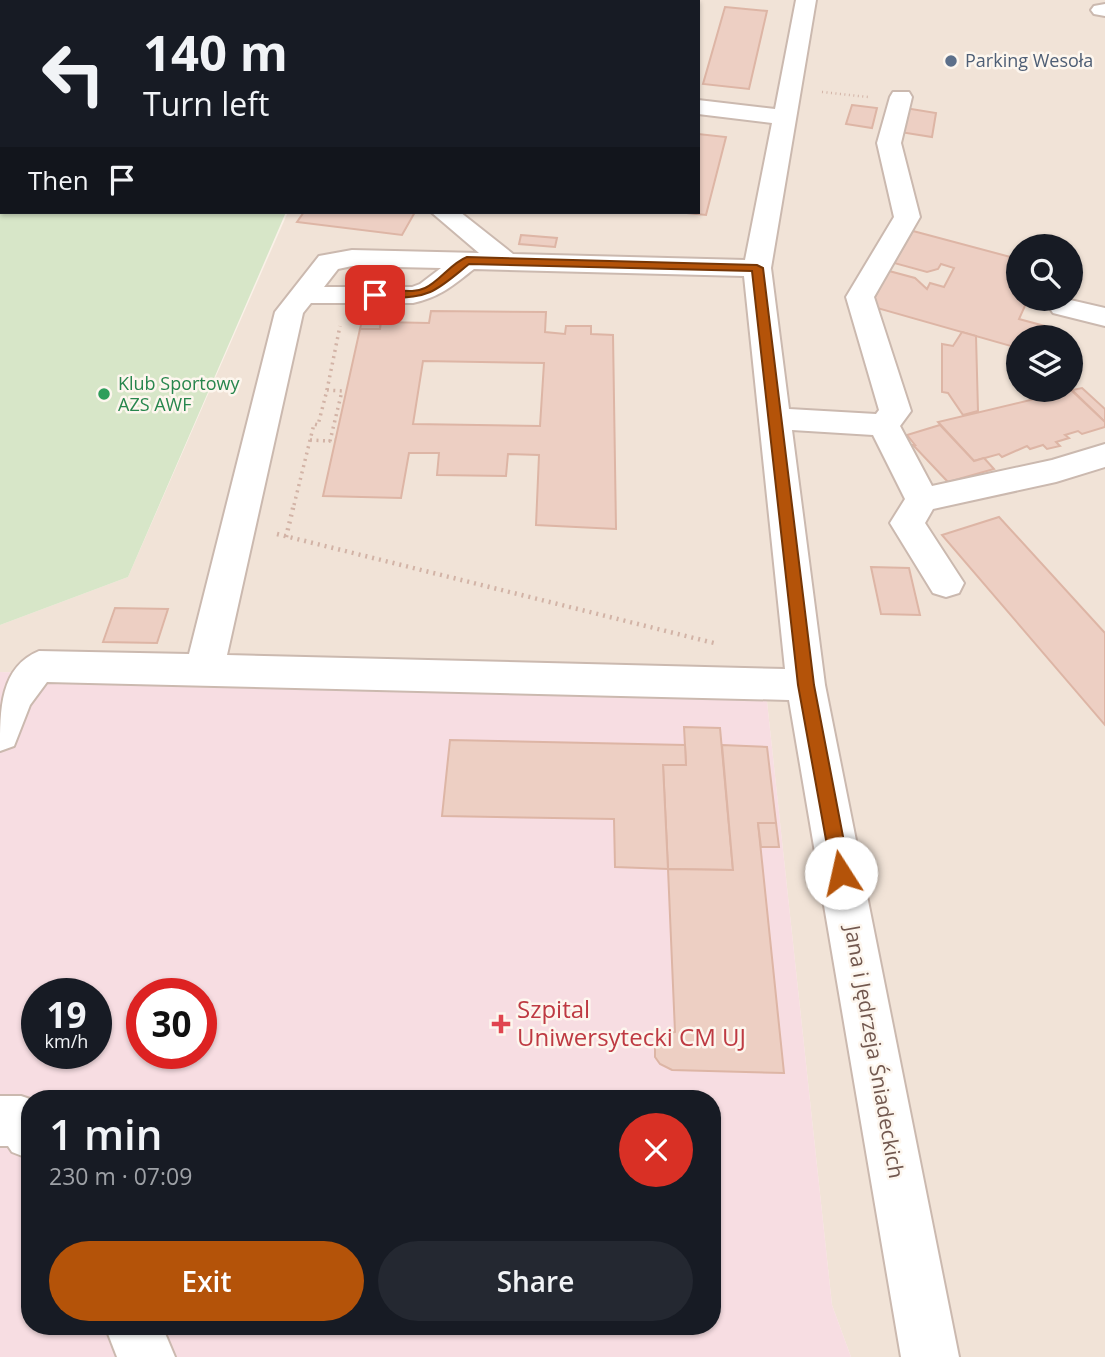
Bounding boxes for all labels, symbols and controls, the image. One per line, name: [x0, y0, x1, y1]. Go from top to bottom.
text: 140 m: [143, 19, 288, 85]
icon: left: [28, 28, 119, 119]
place label: Parking Wesoła: [965, 48, 1093, 72]
marker: Parking Wesoła: [943, 53, 959, 69]
text: Turn left: [143, 82, 269, 125]
icon: arrive: [103, 161, 141, 199]
text: Then: [28, 162, 89, 198]
map controls: [1006, 234, 1083, 402]
button: search: [1006, 234, 1083, 311]
pin: [345, 265, 405, 325]
icon: arrive: [356, 276, 394, 314]
button: layers: [1006, 325, 1083, 402]
place label: Klub Sportowy AZS AWF: [118, 371, 241, 416]
marker: Klub Sportowy AZS AWF: [96, 386, 112, 402]
position arrow: [804, 836, 878, 910]
street label: Jana i Jędrzeja Śniadeckich: [839, 921, 911, 1180]
speed limit sign: 30: [126, 978, 217, 1069]
text: 19: [46, 991, 87, 1038]
place label: Szpital Uniwersytecki CM UJ: [517, 992, 746, 1053]
marker: Szpital Uniwersytecki CM UJ: [491, 1014, 511, 1034]
text: km/h: [45, 1029, 88, 1053]
text: 1 min: [49, 1105, 162, 1162]
button: close: [619, 1113, 693, 1187]
text: 230 m · 07:09: [49, 1160, 192, 1192]
button: Exit: [49, 1241, 364, 1321]
button: Share: [378, 1241, 693, 1321]

